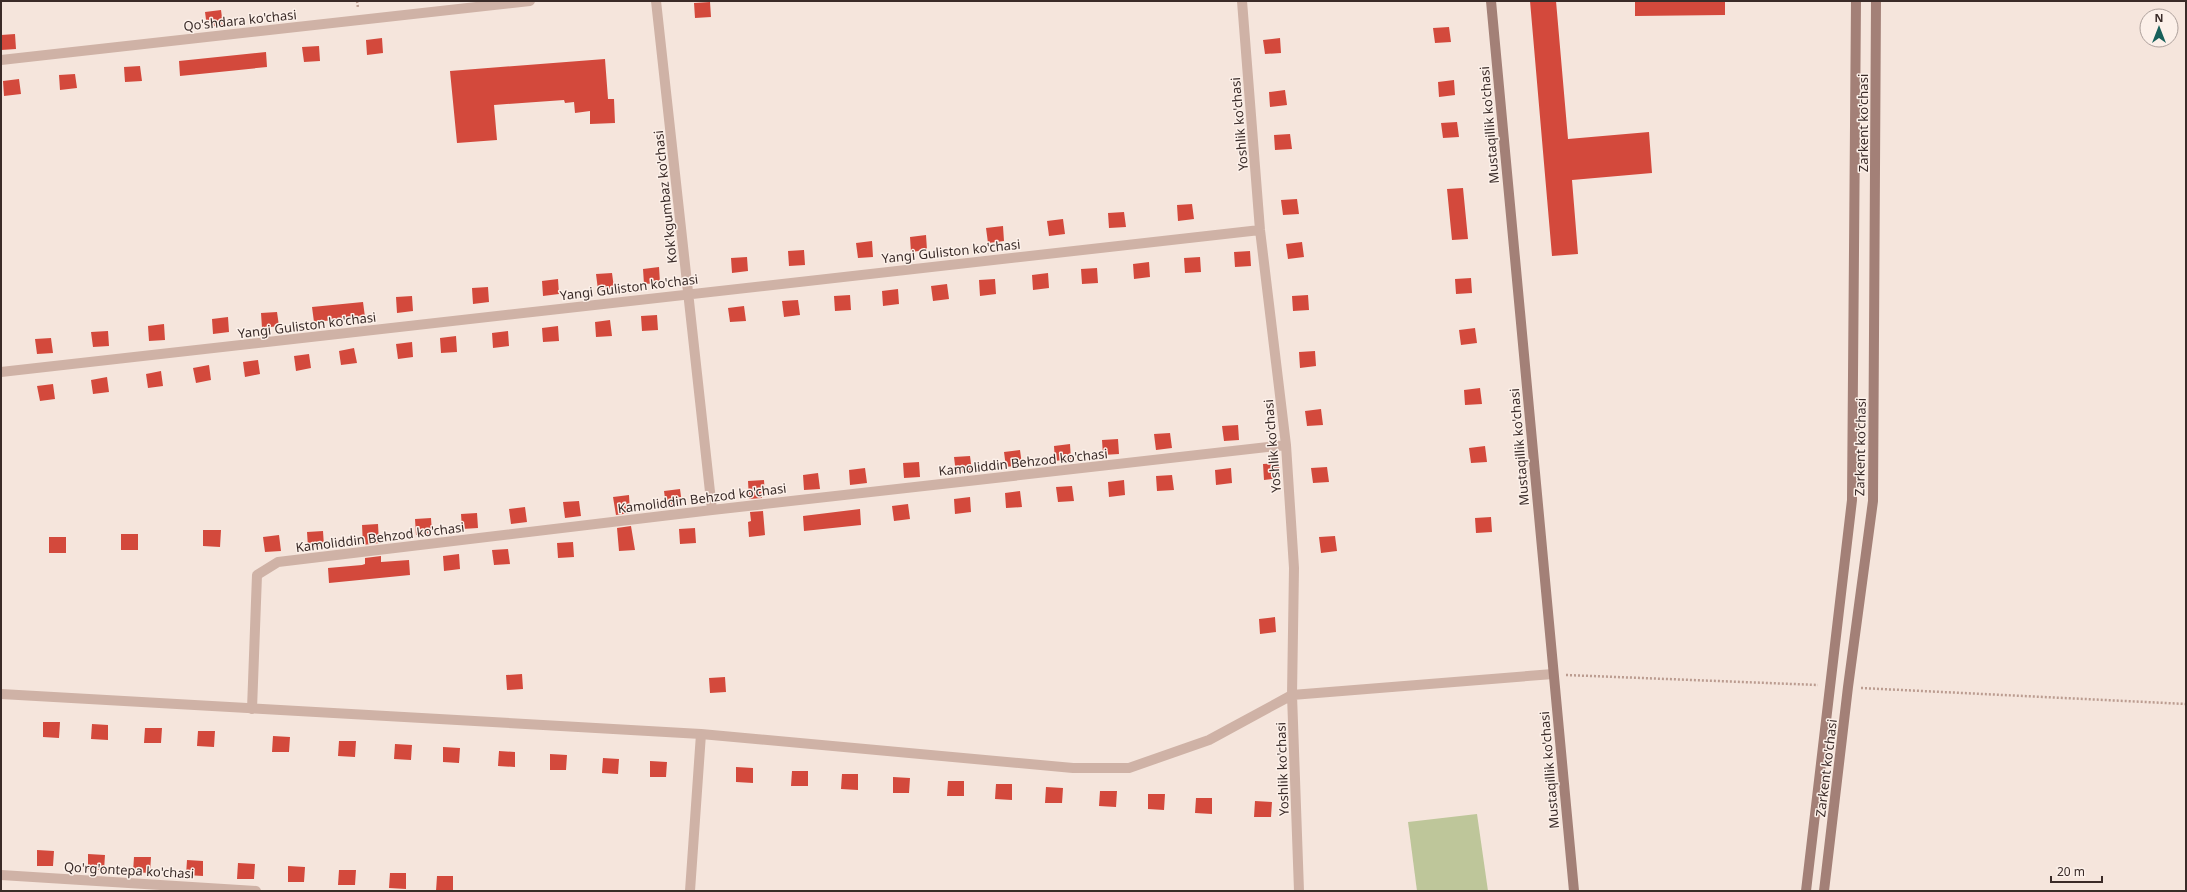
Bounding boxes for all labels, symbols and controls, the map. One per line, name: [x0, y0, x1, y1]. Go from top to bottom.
street label: Qo'shdara ko'chasi: [183, 5, 297, 35]
north arrow: [2139, 8, 2179, 48]
text: N: [2155, 10, 2163, 25]
street label: Mustaqillik ko'chasi: [1475, 66, 1503, 184]
street label: Zarkent ko'chasi: [1854, 74, 1872, 172]
street label: Yoshlik ko'chasi: [1226, 76, 1252, 172]
street label: Kok'kgumbaz ko'chasi: [649, 130, 681, 264]
street label: Yangi Guliston ko'chasi: [881, 235, 1021, 267]
street label: Yangi Guliston ko'chasi: [559, 270, 699, 304]
street label: Yangi Guliston ko'chasi: [237, 308, 377, 342]
street label: Mustaqillik ko'chasi: [1505, 388, 1533, 506]
street label: Yoshlik ko'chasi: [1259, 398, 1285, 494]
street label: Zarkent ko'chasi: [1850, 398, 1870, 496]
street label: Kamoliddin Behzod ko'chasi: [938, 444, 1108, 480]
street label: Kamoliddin Behzod ko'chasi: [617, 479, 787, 517]
street label: Kamoliddin Behzod ko'chasi: [295, 518, 465, 556]
street label: Mustaqillik ko'chasi: [1535, 711, 1563, 829]
street label: Zarkent ko'chasi: [1811, 718, 1841, 818]
street label: Yoshlik ko'chasi: [1271, 722, 1293, 816]
street label: Qo'rg'ontepa ko'chasi: [63, 858, 195, 882]
scale bar: [2051, 858, 2102, 884]
text: 20 m: [2057, 863, 2085, 880]

